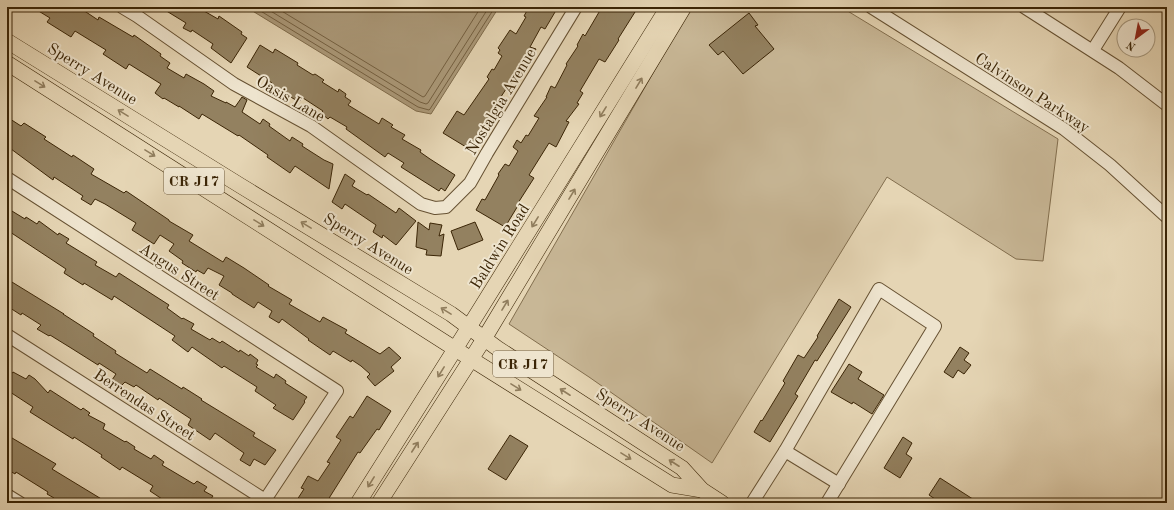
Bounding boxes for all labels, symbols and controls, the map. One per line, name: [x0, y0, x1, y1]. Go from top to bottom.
north arrow: [1116, 18, 1156, 58]
text: N: [1125, 38, 1138, 52]
street label: Sperry Avenue: [44, 41, 140, 109]
street label: Nostalgia Avenue: [464, 46, 540, 158]
street label: Calvinson Parkway: [972, 51, 1093, 137]
street label: Oasis Lane: [253, 74, 327, 126]
one-way arrow: [635, 78, 643, 89]
one-way arrow: [34, 80, 46, 88]
one-way arrow: [599, 106, 608, 117]
one-way arrow: [118, 109, 129, 117]
one-way arrow: [144, 150, 156, 158]
road number: CR J17: [164, 168, 224, 194]
one-way arrow: [568, 188, 576, 200]
street label: Baldwin Road: [468, 202, 533, 292]
street label: Sperry Avenue: [320, 211, 416, 279]
one-way arrow: [530, 216, 538, 228]
one-way arrow: [254, 219, 265, 227]
one-way arrow: [300, 220, 312, 228]
street label: Angus Street: [136, 241, 222, 305]
one-way arrow: [501, 299, 509, 311]
one-way arrow: [440, 307, 452, 315]
road number: CR J17: [493, 351, 553, 377]
one-way arrow: [437, 366, 445, 377]
street label: Berrendas Street: [90, 367, 198, 445]
one-way arrow: [510, 383, 521, 391]
street label: Sperry Avenue: [593, 386, 687, 455]
one-way arrow: [560, 388, 571, 396]
one-way arrow: [411, 441, 420, 452]
one-way arrow: [621, 452, 632, 460]
one-way arrow: [669, 458, 680, 467]
one-way arrow: [367, 476, 375, 488]

